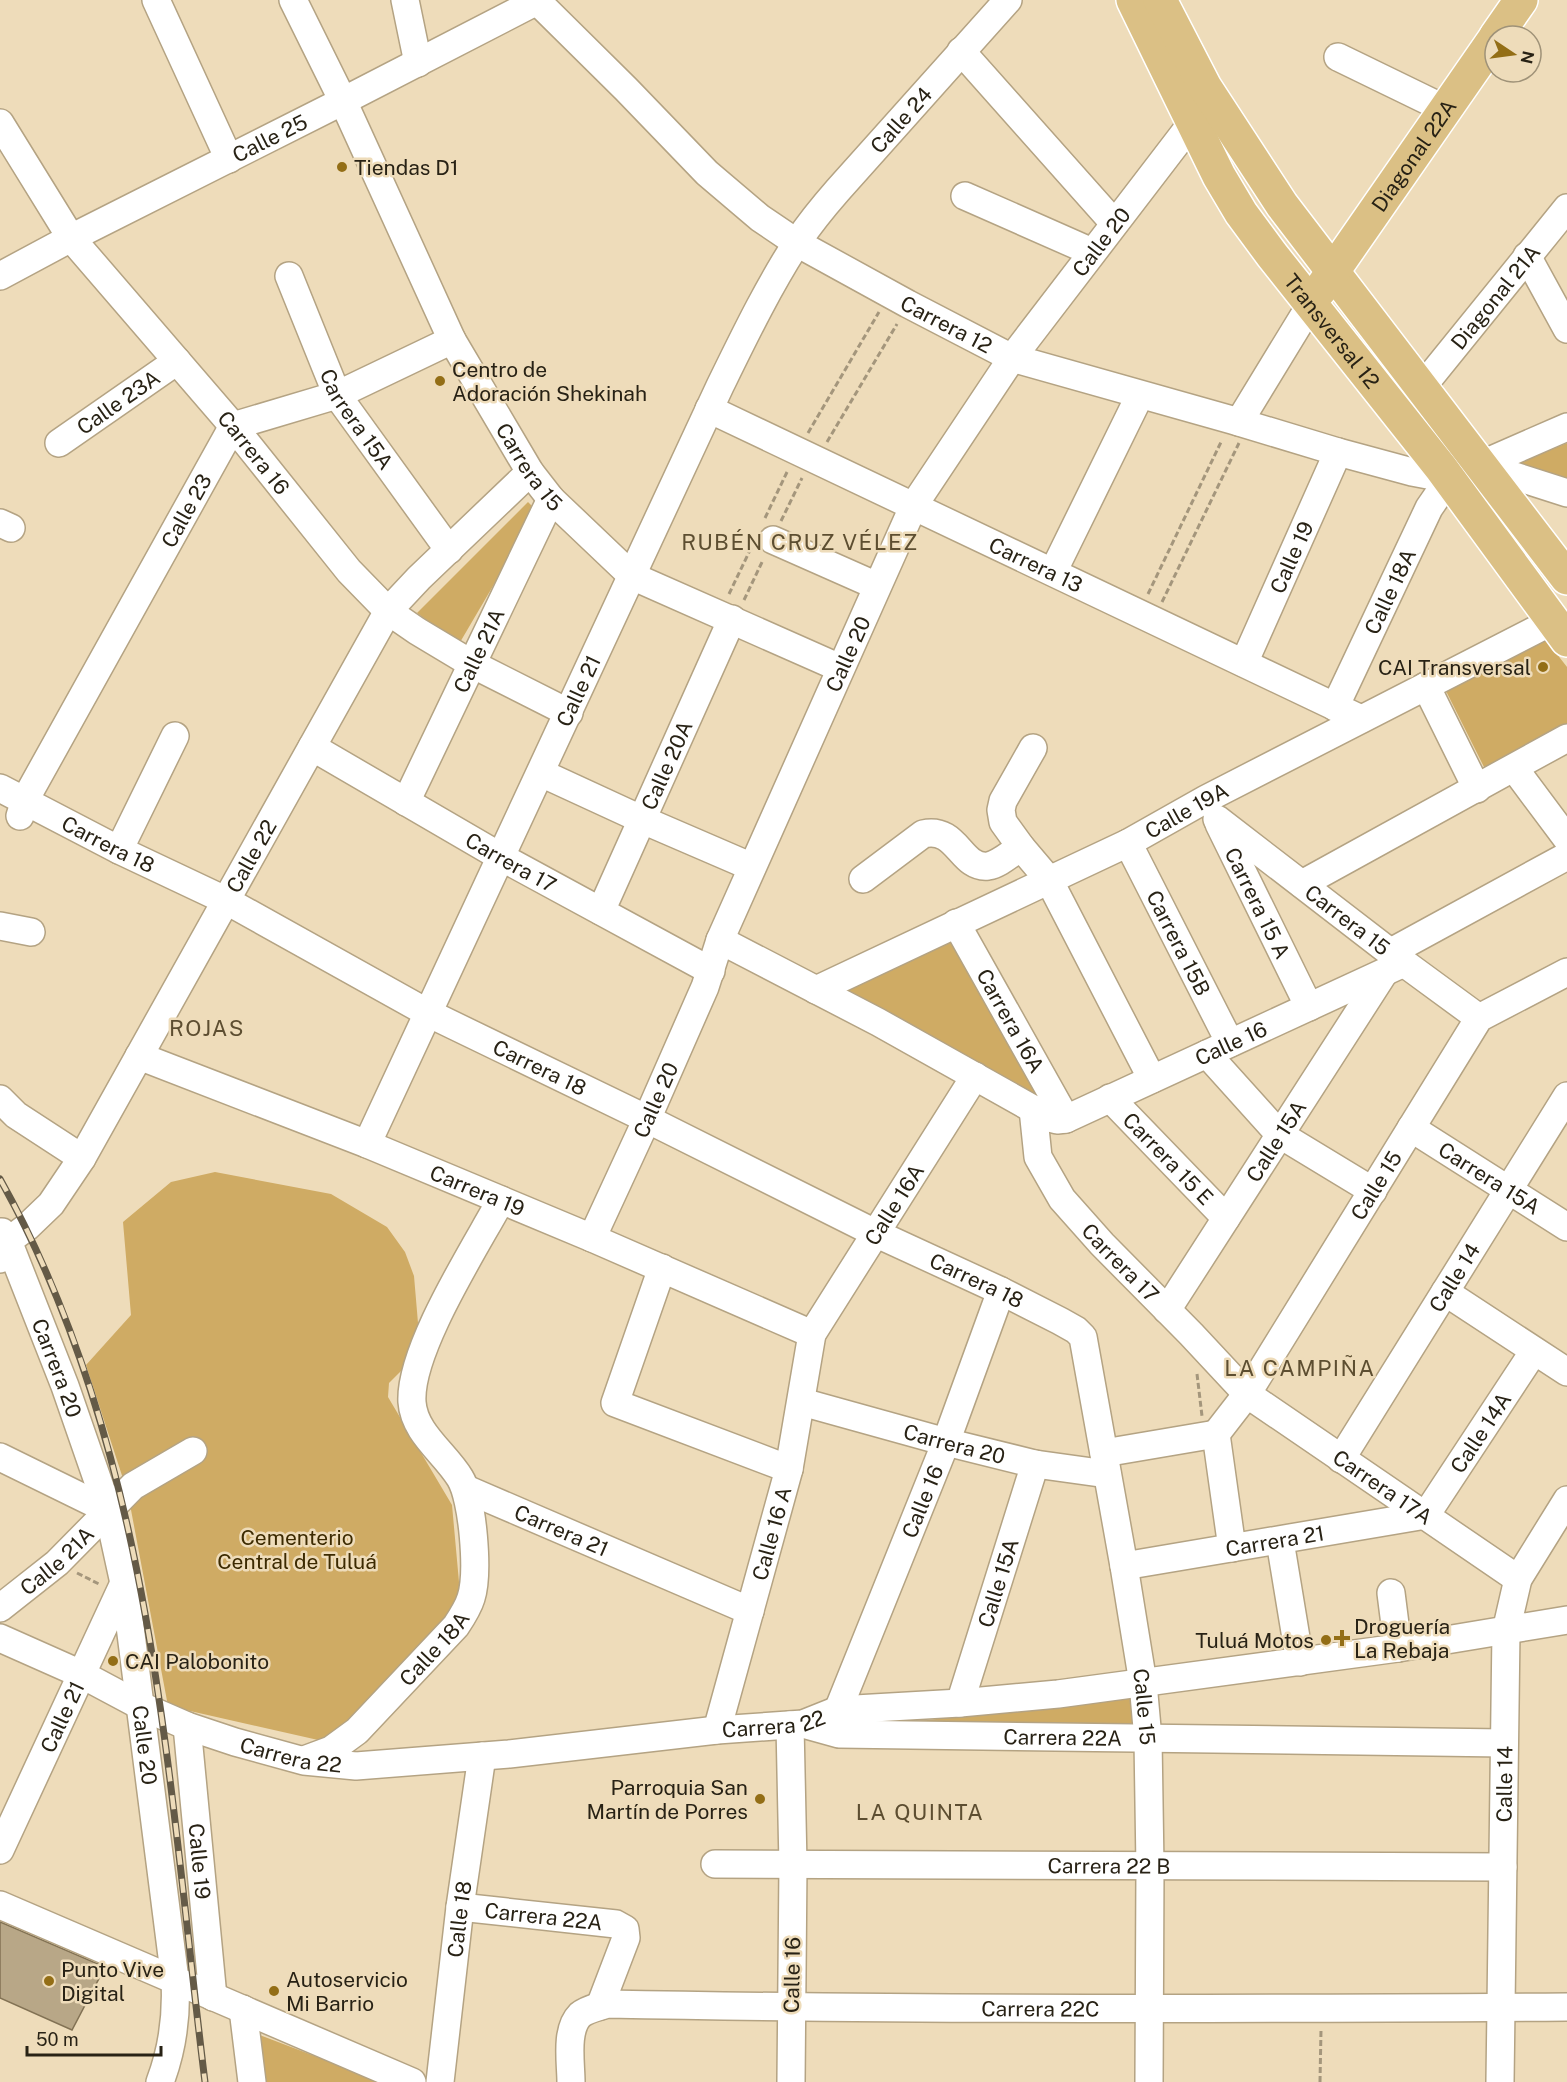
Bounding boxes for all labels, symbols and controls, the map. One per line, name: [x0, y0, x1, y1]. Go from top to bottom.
north arrow: [1483, 24, 1543, 84]
text: N: [1516, 49, 1538, 65]
street label: Calle 24: [865, 81, 937, 158]
street label: Diagonal 22A: [1366, 94, 1461, 216]
street label: Calle 25: [228, 109, 311, 167]
place label: Tiendas D1: [354, 155, 458, 180]
marker: Tiendas D1: [335, 160, 349, 174]
street label: Calle 20: [1067, 202, 1135, 281]
street label: Diagonal 21A: [1445, 239, 1545, 354]
street label: Transversal 12: [1279, 269, 1385, 393]
street label: Carrera 12: [896, 290, 996, 358]
place label: Centro de Adoración Shekinah: [452, 357, 647, 406]
street label: Calle 23A: [72, 364, 165, 439]
street label: Carrera 15A: [315, 365, 399, 474]
marker: Centro de Adoración Shekinah: [433, 374, 447, 388]
street label: Carrera 16: [213, 405, 295, 499]
street label: Carrera 15: [491, 418, 568, 516]
street label: Calle 23: [156, 469, 216, 552]
street label: Calle 19: [1264, 517, 1318, 597]
district label: RUBÉN CRUZ VÉLEZ: [681, 529, 919, 555]
street label: Carrera 13: [985, 532, 1087, 597]
street label: Calle 18A: [1359, 544, 1421, 638]
street label: Calle 21A: [448, 604, 509, 697]
street label: Calle 20: [820, 612, 875, 695]
street label: Calle 21: [551, 651, 605, 730]
place label: CAI Transversal: [1378, 655, 1531, 680]
marker: CAI Transversal: [1536, 660, 1550, 674]
street label: Calle 20A: [636, 716, 697, 813]
street label: Calle 19A: [1141, 777, 1232, 843]
street label: Carrera 18: [58, 810, 159, 878]
street label: Calle 22: [221, 815, 281, 897]
street label: Carrera 17: [461, 827, 561, 897]
street label: Carrera 15 A: [1220, 843, 1296, 963]
street label: Carrera 15: [1300, 879, 1395, 960]
street label: Carrera 15B: [1142, 886, 1216, 1000]
street label: Carrera 16A: [972, 964, 1050, 1077]
district label: ROJAS: [169, 1015, 245, 1041]
street label: Calle 16: [1191, 1016, 1271, 1070]
street label: Carrera 18: [489, 1034, 591, 1100]
street label: Calle 20: [628, 1058, 683, 1142]
street label: Calle 15A: [1240, 1096, 1311, 1186]
street label: Carrera 15 E: [1118, 1107, 1219, 1210]
street label: Carrera 15A: [1434, 1136, 1545, 1219]
street label: Calle 15: [1345, 1146, 1407, 1224]
street label: Carrera 19: [426, 1159, 528, 1221]
street label: Calle 16A: [859, 1159, 929, 1250]
street label: Carrera 17: [1077, 1218, 1164, 1307]
street label: Calle 14: [1423, 1238, 1485, 1316]
street label: Carrera 18: [926, 1247, 1028, 1313]
street label: Carrera 20: [27, 1315, 87, 1421]
district label: LA CAMPIÑA: [1224, 1354, 1376, 1381]
street label: Calle 14A: [1445, 1387, 1516, 1478]
street label: Carrera 20: [901, 1418, 1008, 1469]
street label: Carrera 17A: [1328, 1444, 1437, 1529]
street label: Calle 16: [896, 1461, 948, 1541]
street label: Calle 16 A: [746, 1483, 796, 1583]
street label: Carrera 21: [511, 1499, 612, 1561]
street label: Carrera 21: [1224, 1520, 1326, 1561]
street label: Calle 21A: [15, 1521, 99, 1600]
park label: Cementerio Central de Tuluá: [217, 1525, 377, 1574]
street label: Calle 15A: [972, 1535, 1023, 1630]
street label: Calle 18A: [394, 1607, 475, 1691]
place label: Droguería La Rebaja: [1354, 1614, 1450, 1663]
place label: Tuluá Motos: [1195, 1628, 1314, 1653]
marker: Droguería La Rebaja: [1335, 1631, 1349, 1645]
marker: Tuluá Motos: [1319, 1633, 1333, 1647]
place label: CAI Palobonito: [125, 1649, 269, 1674]
marker: CAI Palobonito: [106, 1654, 120, 1668]
street label: Calle 15: [1128, 1667, 1161, 1746]
street label: Calle 21: [35, 1677, 89, 1756]
street label: Calle 20: [128, 1704, 163, 1786]
street label: Carrera 22: [721, 1704, 829, 1742]
street label: Carrera 22A: [1003, 1724, 1122, 1750]
street label: Carrera 22: [237, 1731, 343, 1777]
street label: Calle 14: [1491, 1746, 1517, 1822]
place label: Parroquia San Martín de Porres: [586, 1775, 748, 1824]
marker: Parroquia San Martín de Porres: [753, 1792, 767, 1806]
district label: LA QUINTA: [856, 1799, 984, 1825]
street label: Calle 19: [184, 1822, 216, 1901]
street label: Carrera 22 B: [1047, 1853, 1171, 1878]
street label: Calle 18: [442, 1879, 476, 1959]
street label: Carrera 22A: [483, 1897, 604, 1935]
street label: Calle 16: [779, 1937, 805, 2013]
place label: Punto Vive Digital: [61, 1957, 164, 2006]
place label: Autoservicio Mi Barrio: [286, 1967, 408, 2016]
marker: Punto Vive Digital: [42, 1974, 56, 1988]
marker: Autoservicio Mi Barrio: [267, 1984, 281, 1998]
street label: Carrera 22C: [981, 1996, 1099, 2021]
scale bar: [27, 2019, 160, 2057]
text: 50 m: [36, 2029, 79, 2050]

